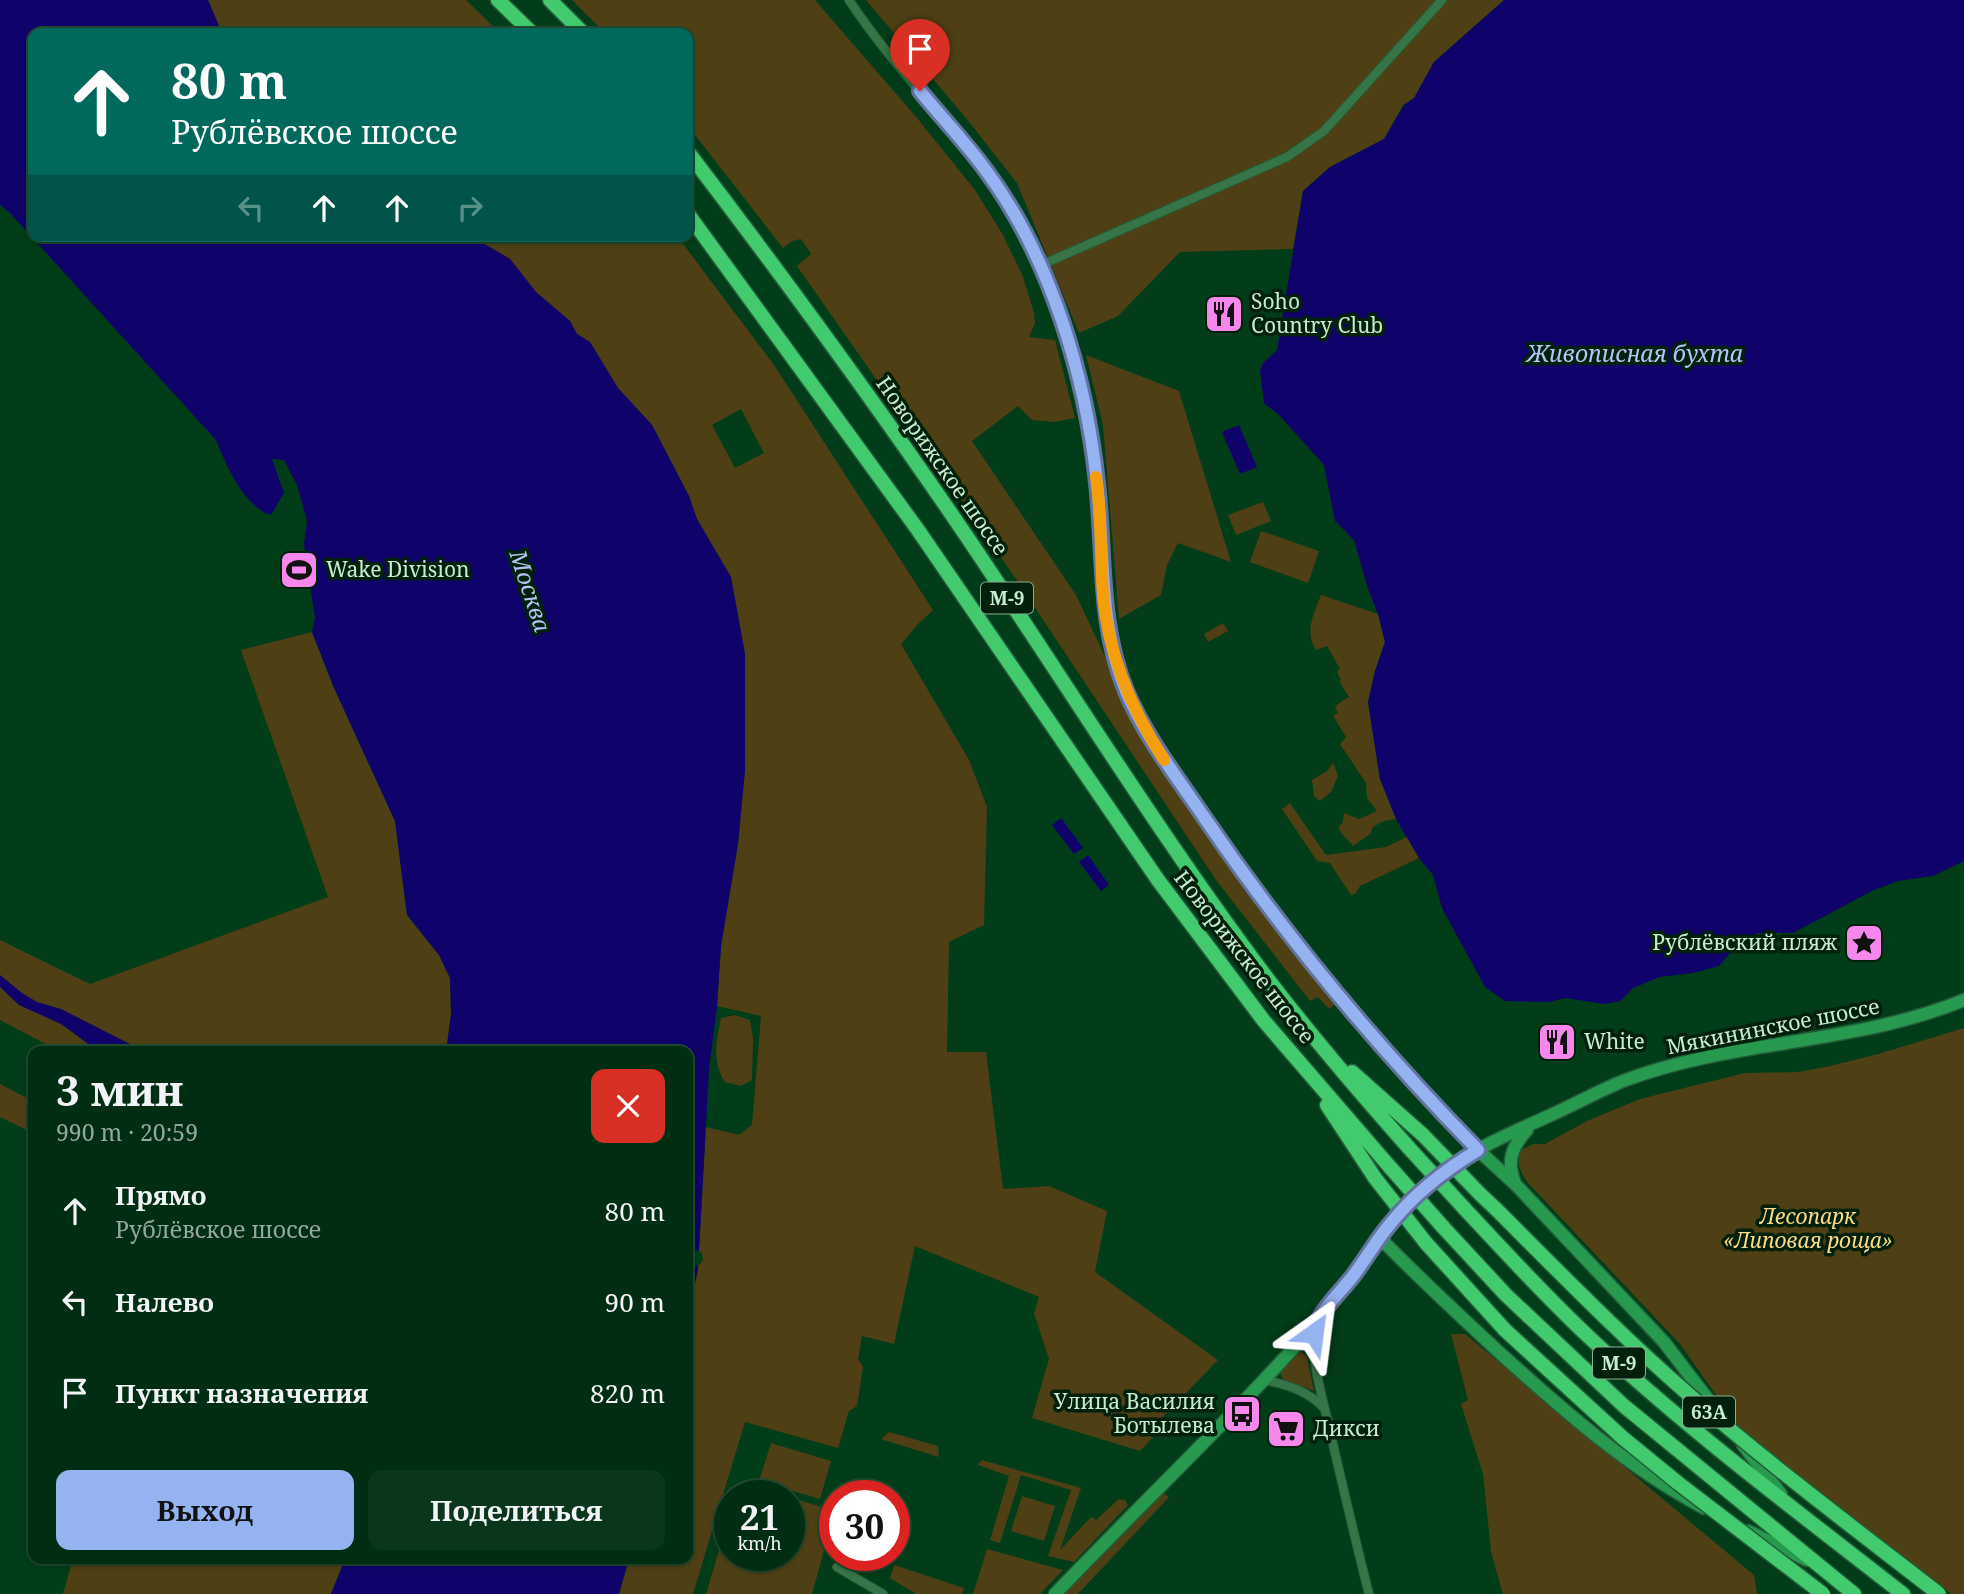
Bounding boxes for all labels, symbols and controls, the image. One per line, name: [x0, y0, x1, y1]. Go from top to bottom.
pin: [890, 19, 950, 91]
icon: arrive: [901, 30, 939, 68]
text: 80 m: [171, 47, 287, 113]
icon: ahead: [56, 56, 147, 147]
text: Рублёвское шоссе: [171, 110, 458, 153]
icon: left: [232, 189, 270, 227]
icon: ahead: [305, 189, 343, 227]
icon: ahead: [378, 189, 416, 227]
icon: right: [451, 189, 489, 227]
place label: Soho Country Club: [1251, 287, 1383, 339]
restaurant icon: Soho Country Club: [1203, 293, 1245, 335]
water label: Живописная бухта: [1525, 337, 1743, 369]
street label: Новорижское шоссе: [870, 370, 1015, 560]
water label: Москва: [502, 545, 559, 636]
sports icon: Wake Division: [278, 549, 320, 591]
place label: Wake Division: [326, 555, 470, 583]
road number: М-9: [981, 582, 1033, 614]
street label: Новорижское шоссе: [1168, 864, 1321, 1049]
place icon: Рублёвский пляж: [1843, 922, 1885, 964]
place label: Рублёвский пляж: [1652, 928, 1837, 956]
street label: Мякининское шоссе: [1664, 992, 1882, 1060]
restaurant icon: White: [1536, 1021, 1578, 1063]
place label: White: [1584, 1027, 1645, 1055]
text: 3 мин: [56, 1061, 183, 1118]
button: close: [591, 1069, 665, 1143]
text: 990 m · 20:59: [56, 1116, 198, 1148]
text: Прямо: [115, 1177, 206, 1213]
icon: ahead: [56, 1192, 94, 1230]
text: 80 m: [605, 1193, 665, 1229]
park label: Лесопарк «Липовая роща»: [1723, 1202, 1893, 1254]
text: Рублёвское шоссе: [115, 1213, 321, 1245]
icon: left: [56, 1283, 94, 1321]
text: Налево: [115, 1284, 214, 1320]
text: 90 m: [605, 1284, 665, 1320]
position arrow: [1277, 1296, 1351, 1370]
road number: М-9: [1593, 1348, 1645, 1378]
icon: arrive: [56, 1374, 94, 1412]
text: Пункт назначения: [115, 1375, 368, 1411]
text: 820 m: [590, 1375, 665, 1411]
place label: Улица Василия Ботылева: [1054, 1387, 1215, 1439]
bus stop icon: Улица Василия Ботылева: [1221, 1393, 1263, 1435]
road number: 63A: [1683, 1396, 1735, 1428]
supermarket icon: Дикси: [1265, 1408, 1307, 1450]
place label: Дикси: [1313, 1414, 1380, 1442]
button: Выход: [56, 1470, 354, 1550]
button: Поделиться: [368, 1470, 665, 1550]
speed limit sign: 30: [819, 1480, 910, 1571]
text: 21: [740, 1493, 779, 1540]
text: km/h: [737, 1531, 782, 1555]

